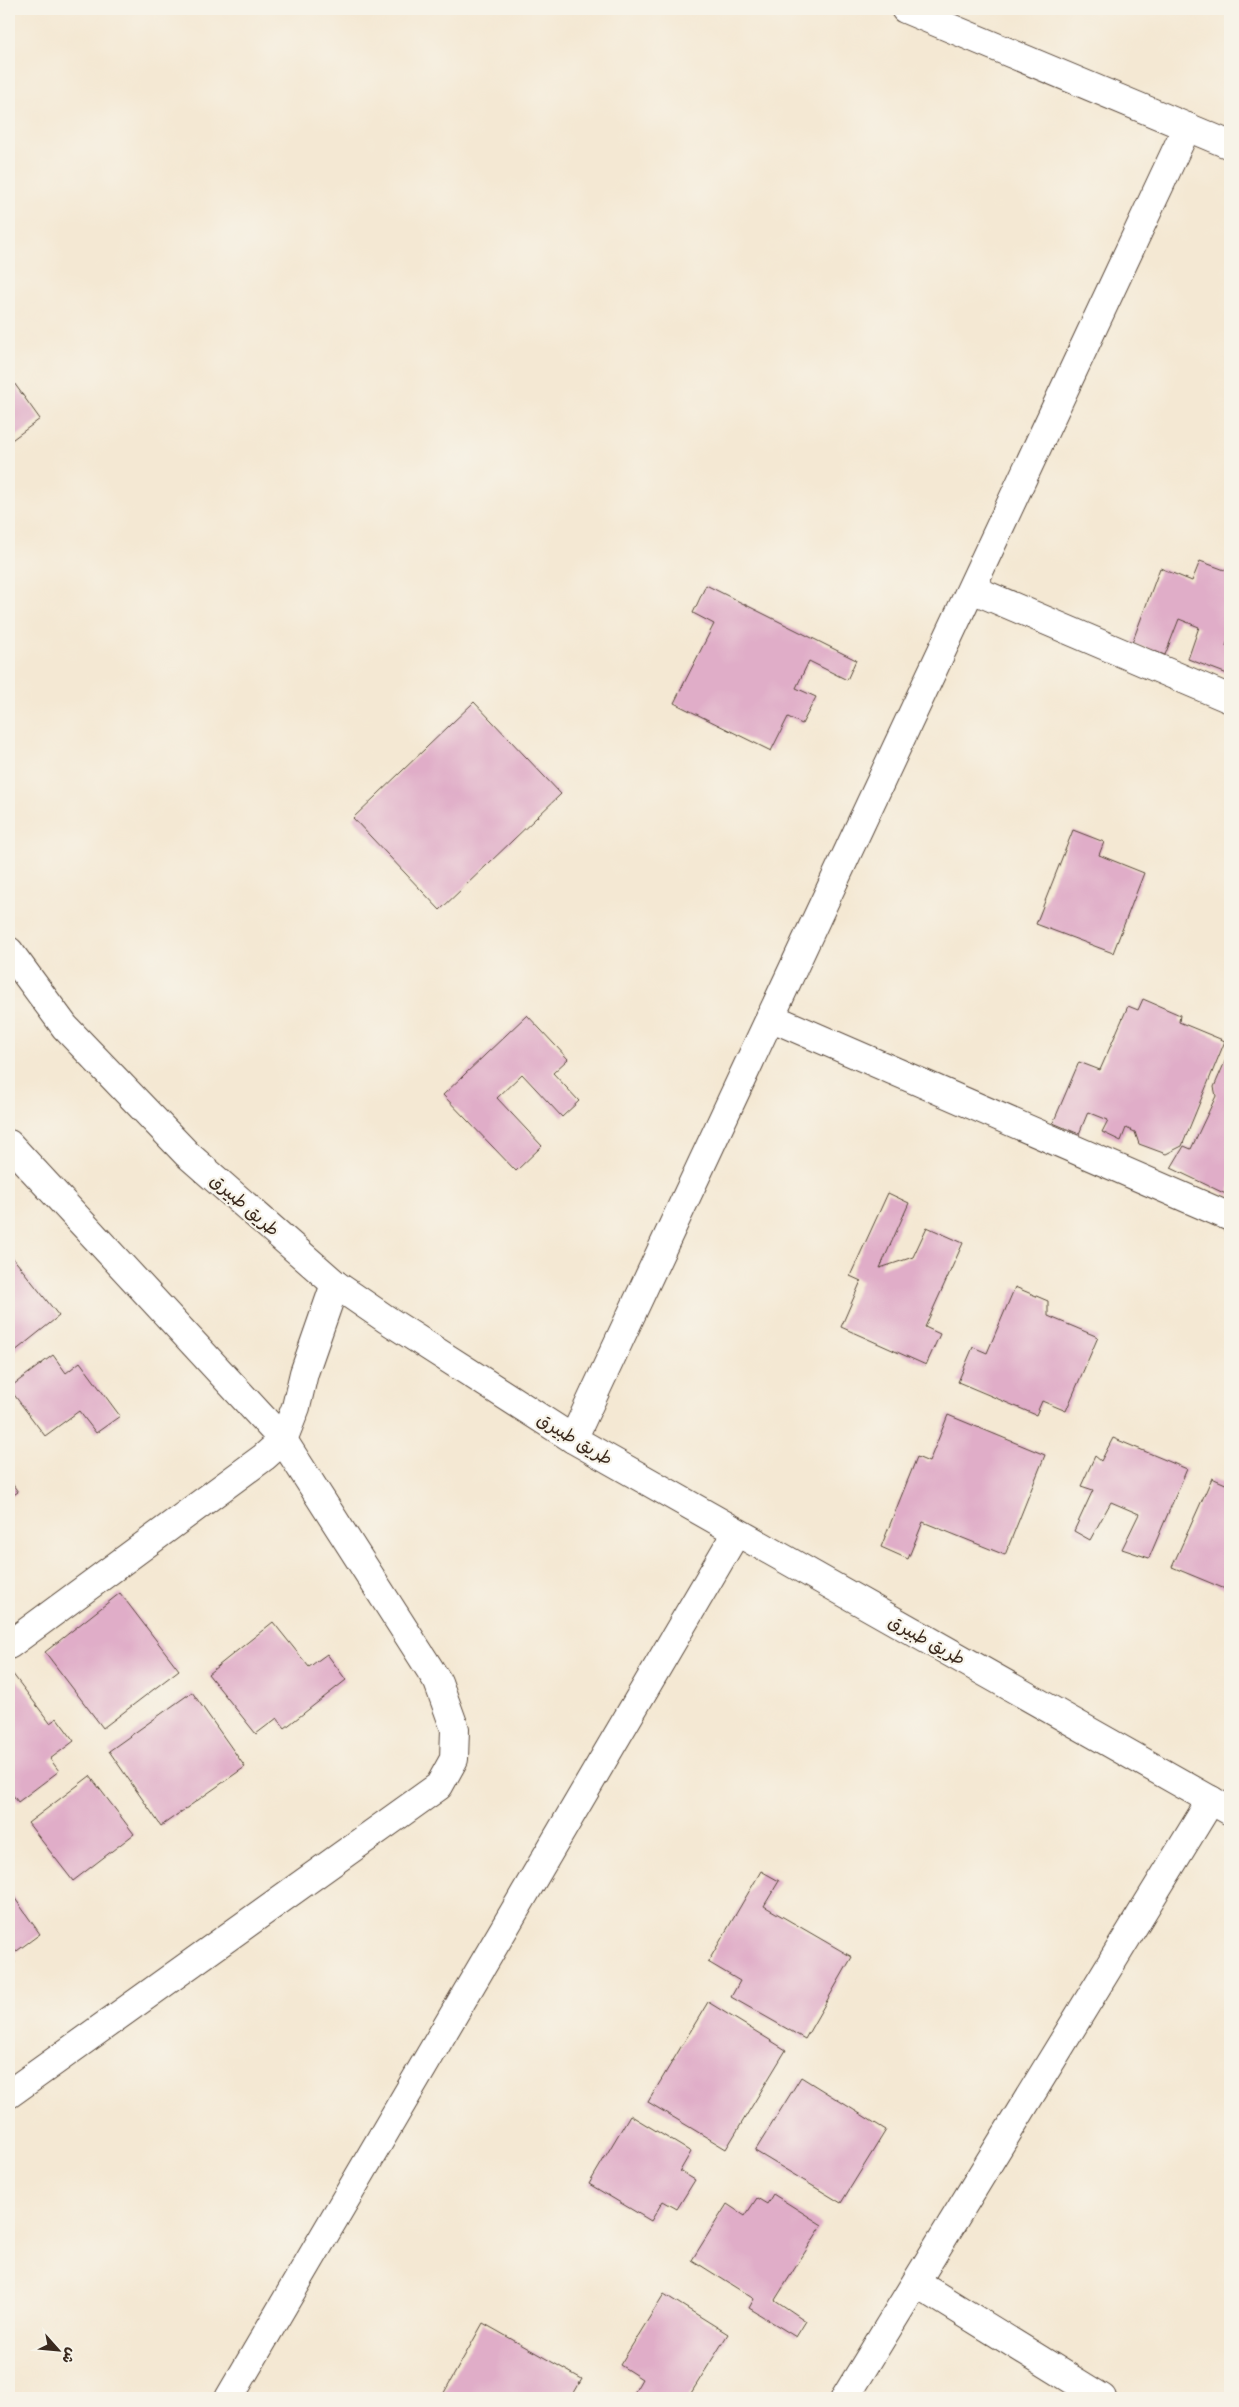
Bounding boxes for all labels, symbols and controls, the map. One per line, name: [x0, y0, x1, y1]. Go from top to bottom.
street label: طريق طبيرق: [206, 1169, 284, 1241]
street label: طريق طبيرق: [533, 1408, 617, 1470]
street label: طريق طبيرق: [885, 1610, 969, 1670]
north arrow: [32, 2324, 82, 2374]
text: ش: [58, 2345, 80, 2366]

